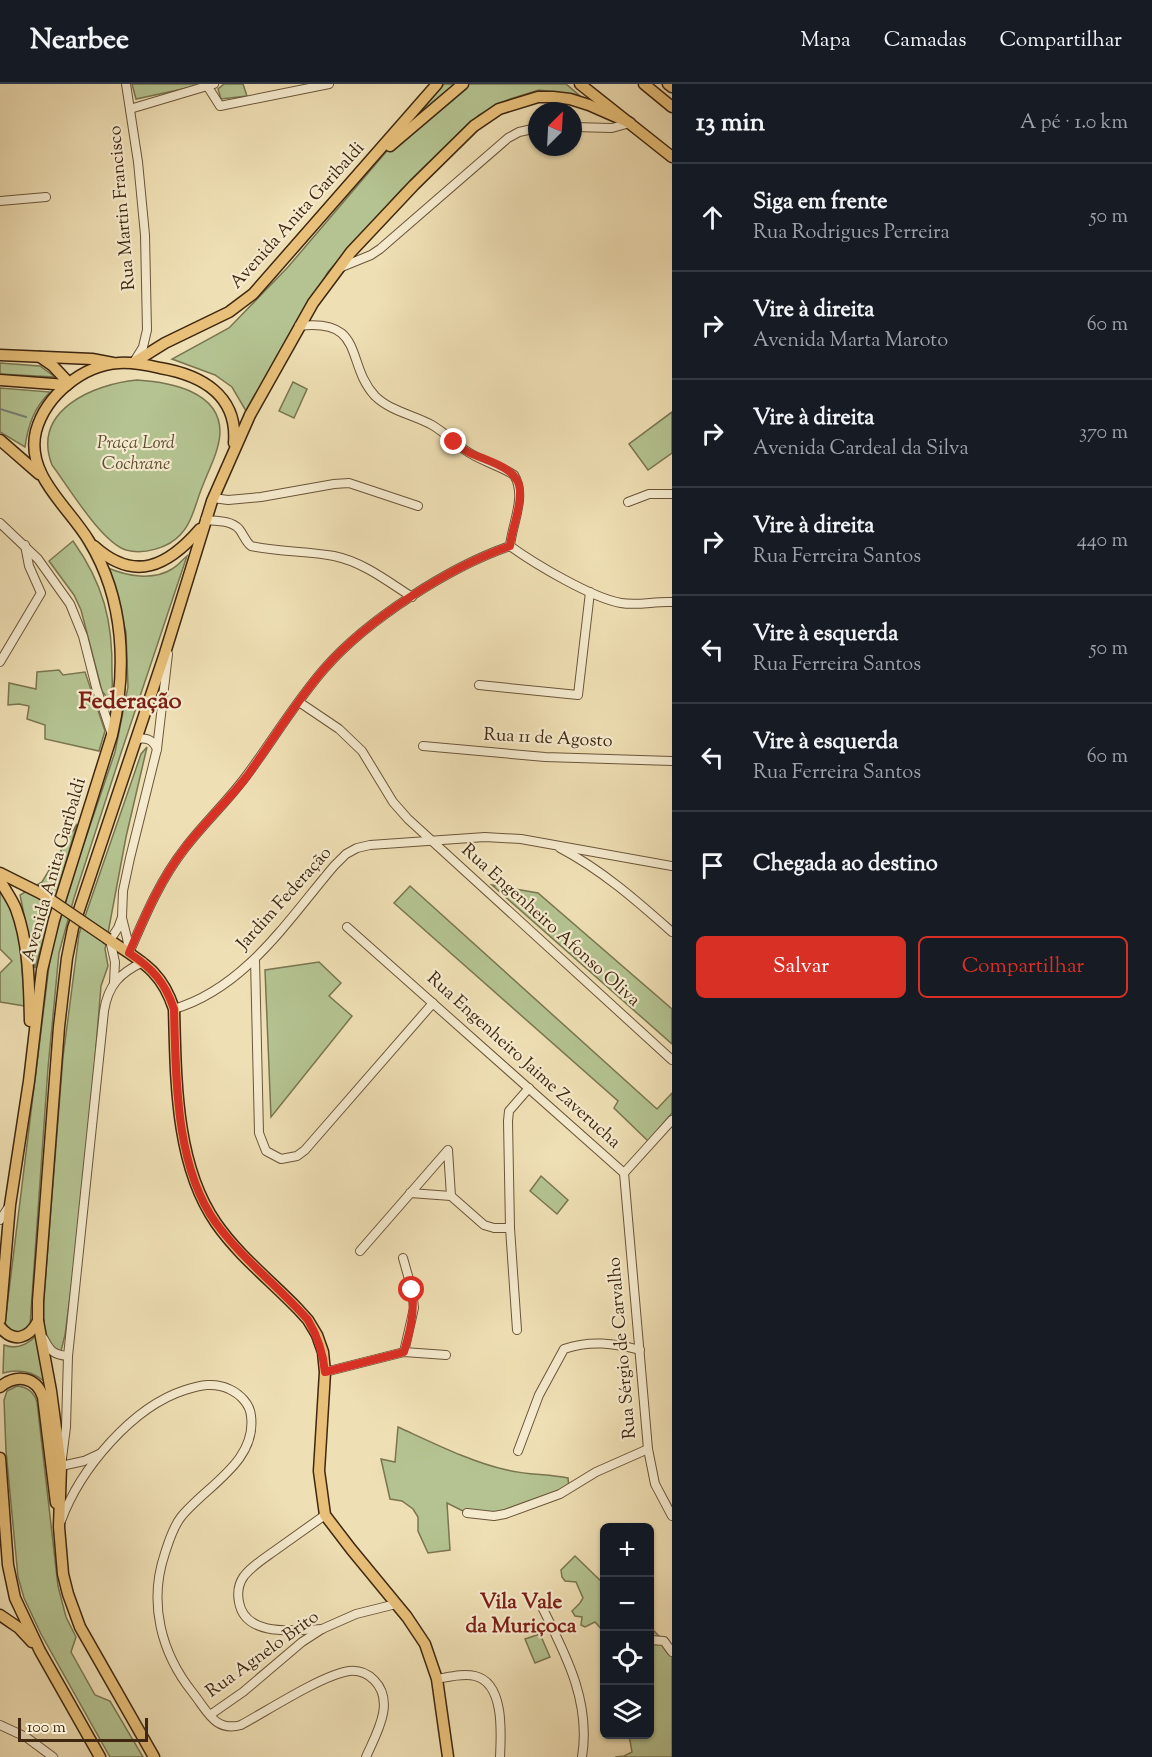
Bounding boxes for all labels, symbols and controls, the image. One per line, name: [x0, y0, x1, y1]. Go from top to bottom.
text: Nearbee: [30, 21, 129, 61]
text: Mapa: [801, 26, 851, 56]
text: Camadas: [884, 26, 967, 56]
text: Compartilhar: [1000, 26, 1122, 56]
north arrow: [528, 102, 582, 156]
text: 13 min: [696, 105, 765, 142]
text: A pé · 1.0 km: [1020, 109, 1128, 138]
street label: Rua Martin Francisco: [103, 124, 143, 292]
street label: Avenida Anita Garibaldi: [225, 137, 371, 295]
text: Siga em frente: [753, 187, 888, 219]
icon: ahead: [696, 201, 729, 234]
text: 50 m: [1090, 203, 1128, 232]
text: Rua Rodrigues Perreira: [753, 219, 950, 248]
text: Vire à direita: [753, 295, 875, 327]
icon: right: [696, 309, 729, 342]
text: 60 m: [1087, 311, 1128, 340]
text: Avenida Marta Maroto: [753, 327, 948, 356]
text: Vire à direita: [753, 403, 875, 435]
icon: right: [696, 417, 729, 450]
text: 370 m: [1079, 419, 1128, 448]
route end: [440, 428, 466, 454]
park label: Praça Lord Cochrane: [97, 431, 175, 478]
text: Avenida Cardeal da Silva: [753, 435, 969, 464]
text: Vire à direita: [753, 511, 875, 543]
icon: right: [696, 525, 729, 558]
text: 440 m: [1077, 527, 1128, 556]
text: Rua Ferreira Santos: [753, 543, 921, 572]
text: Vire à esquerda: [753, 619, 898, 651]
icon: left: [696, 633, 729, 666]
text: 50 m: [1090, 635, 1128, 664]
text: Rua Ferreira Santos: [753, 651, 921, 680]
district label: Federação: [78, 685, 182, 719]
street label: Rua 11 de Agosto: [483, 723, 613, 755]
text: Vire à esquerda: [753, 727, 898, 759]
icon: left: [696, 741, 729, 774]
text: 60 m: [1087, 743, 1128, 772]
text: Rua Ferreira Santos: [753, 759, 921, 788]
street label: Avenida Anita Garibaldi: [16, 775, 94, 965]
street label: Rua Engenheiro Afonso Oliva: [455, 838, 645, 1014]
street label: Jardim Federação: [231, 841, 339, 957]
icon: arrive: [696, 849, 729, 882]
text: Chegada ao destino: [753, 849, 938, 881]
button: Salvar: [696, 936, 906, 998]
button: Compartilhar: [918, 936, 1128, 998]
street label: Rua Engenheiro Jaime Zaverucha: [420, 967, 626, 1155]
street label: Rua Sérgio de Carvalho: [602, 1256, 644, 1440]
route start: [398, 1276, 424, 1302]
map controls: [600, 1523, 654, 1739]
button: +: [600, 1523, 654, 1577]
button: −: [600, 1577, 654, 1631]
district label: Vila Vale da Muriçoca: [466, 1588, 577, 1642]
street label: Rua Agnelo Brito: [201, 1605, 325, 1705]
button: locate: [600, 1631, 654, 1685]
button: layers: [600, 1685, 654, 1739]
scale bar: [18, 1715, 148, 1742]
text: 100 m: [27, 1717, 66, 1740]

